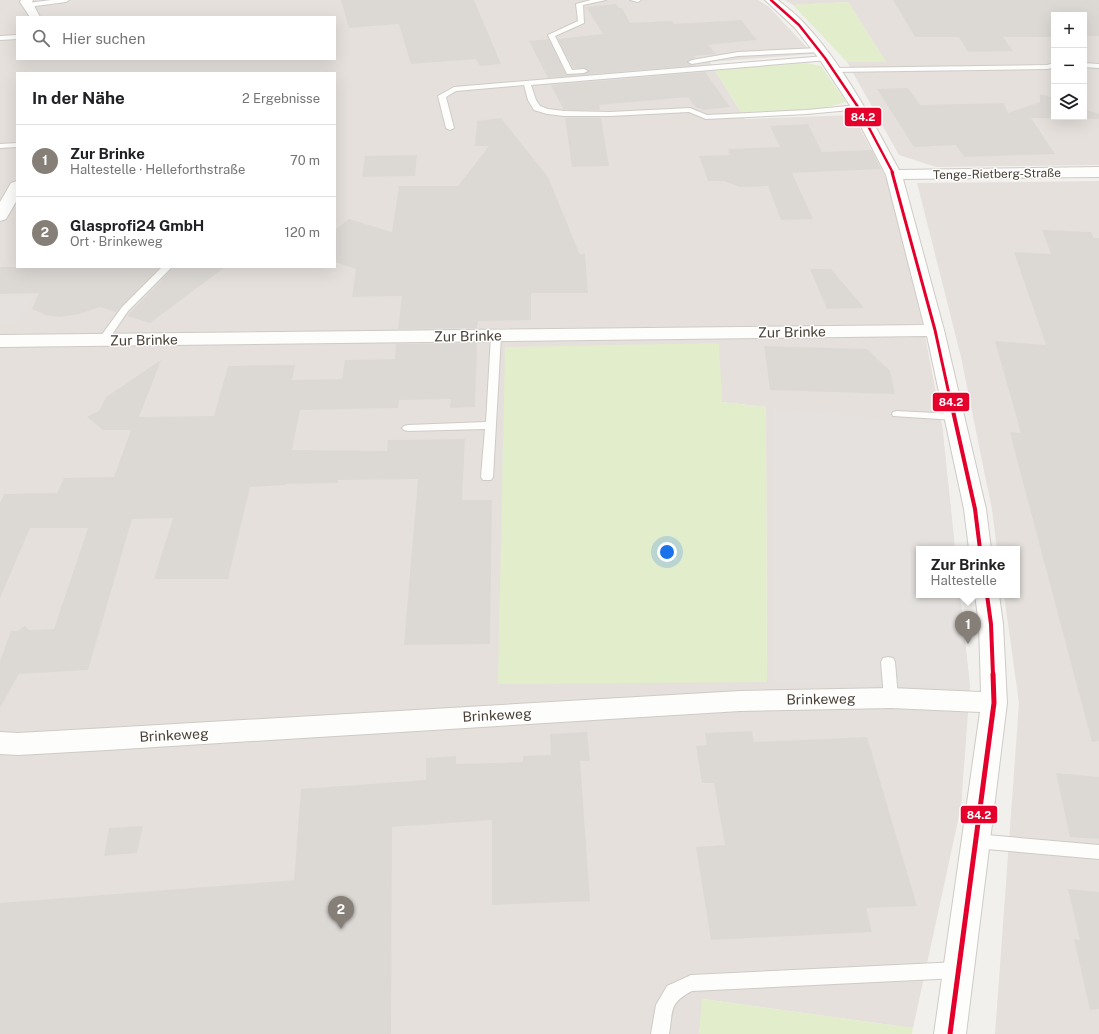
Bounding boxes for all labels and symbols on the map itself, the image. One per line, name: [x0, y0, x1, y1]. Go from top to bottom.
line badge: 84.2: [844, 107, 882, 127]
text: 84.2: [851, 111, 875, 123]
street label: Tenge-Rietberg-Straße: [933, 166, 1061, 182]
street label: Zur Brinke: [758, 323, 826, 341]
street label: Zur Brinke: [434, 327, 502, 345]
street label: Zur Brinke: [110, 331, 178, 349]
line badge: 84.2: [932, 392, 970, 412]
text: 84.2: [939, 396, 963, 408]
your location: [657, 542, 677, 562]
pin: 1: [955, 611, 981, 644]
street label: Brinkeweg: [786, 690, 856, 708]
street label: Brinkeweg: [462, 705, 532, 725]
street label: Brinkeweg: [139, 725, 209, 745]
line badge: 84.2: [960, 805, 998, 824]
text: 84.2: [967, 809, 991, 821]
pin: 2: [328, 896, 354, 929]

